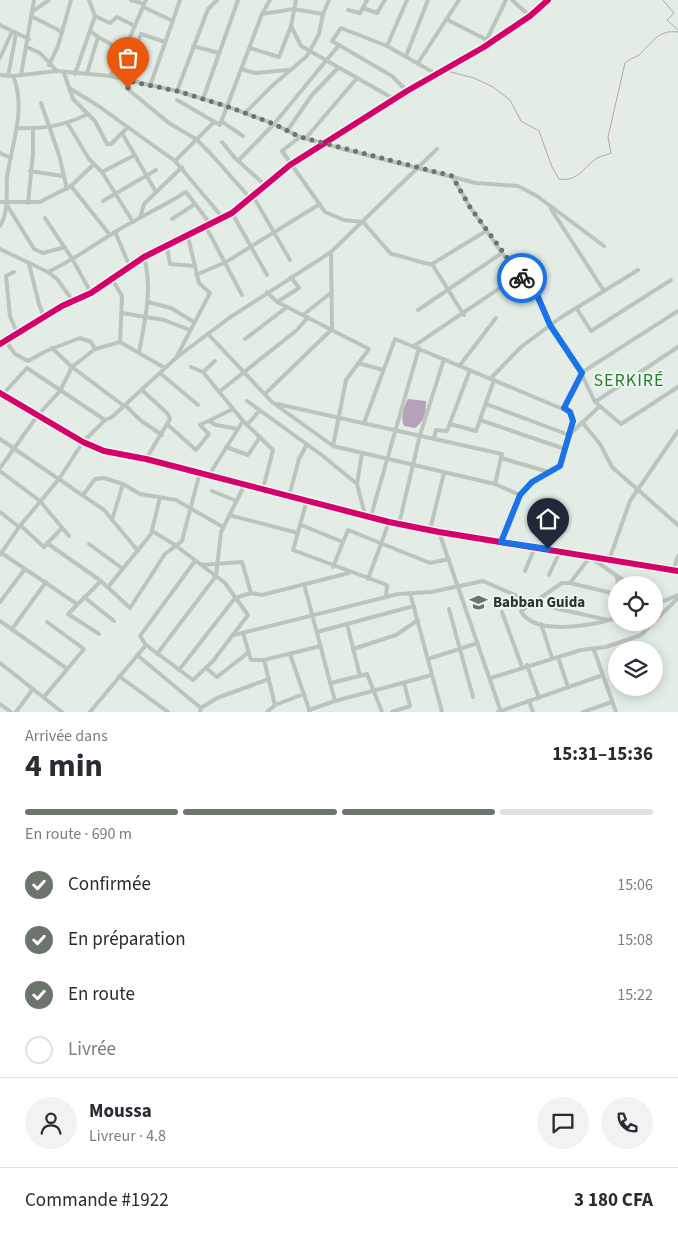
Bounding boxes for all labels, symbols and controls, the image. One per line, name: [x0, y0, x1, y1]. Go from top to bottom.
pin: [107, 37, 149, 88]
icon: bag: [114, 44, 142, 72]
courier: [497, 253, 547, 303]
icon: bike: [508, 264, 536, 292]
district label: SERKIRÉ: [593, 368, 665, 393]
pin: [527, 498, 569, 549]
icon: home: [534, 505, 562, 533]
map controls: [608, 576, 663, 696]
button: locate: [608, 576, 663, 631]
school or university icon: Babban Guida: [469, 592, 489, 612]
place label: Babban Guida: [493, 592, 585, 613]
button: layers: [608, 641, 663, 696]
text: Arrivée dans: [25, 725, 108, 747]
text: 15:31–15:36: [552, 741, 653, 768]
text: 4 min: [25, 743, 103, 789]
text: En route · 690 m: [25, 823, 132, 845]
icon: check: [25, 871, 53, 899]
text: Confirmée: [68, 871, 151, 898]
text: 15:06: [617, 874, 653, 896]
icon: check: [25, 926, 53, 954]
text: En préparation: [68, 926, 186, 953]
text: 15:08: [617, 929, 653, 951]
icon: check: [25, 981, 53, 1009]
text: En route: [68, 981, 135, 1008]
text: 15:22: [617, 984, 653, 1006]
text: Livrée: [68, 1036, 116, 1063]
button: person: [25, 1097, 77, 1149]
button: chat: [537, 1097, 589, 1149]
button: phone: [601, 1097, 653, 1149]
text: Moussa: [89, 1098, 152, 1125]
text: Livreur · 4.8: [89, 1125, 166, 1147]
text: Commande #1922: [25, 1187, 169, 1214]
text: 3 180 CFA: [574, 1187, 653, 1214]

